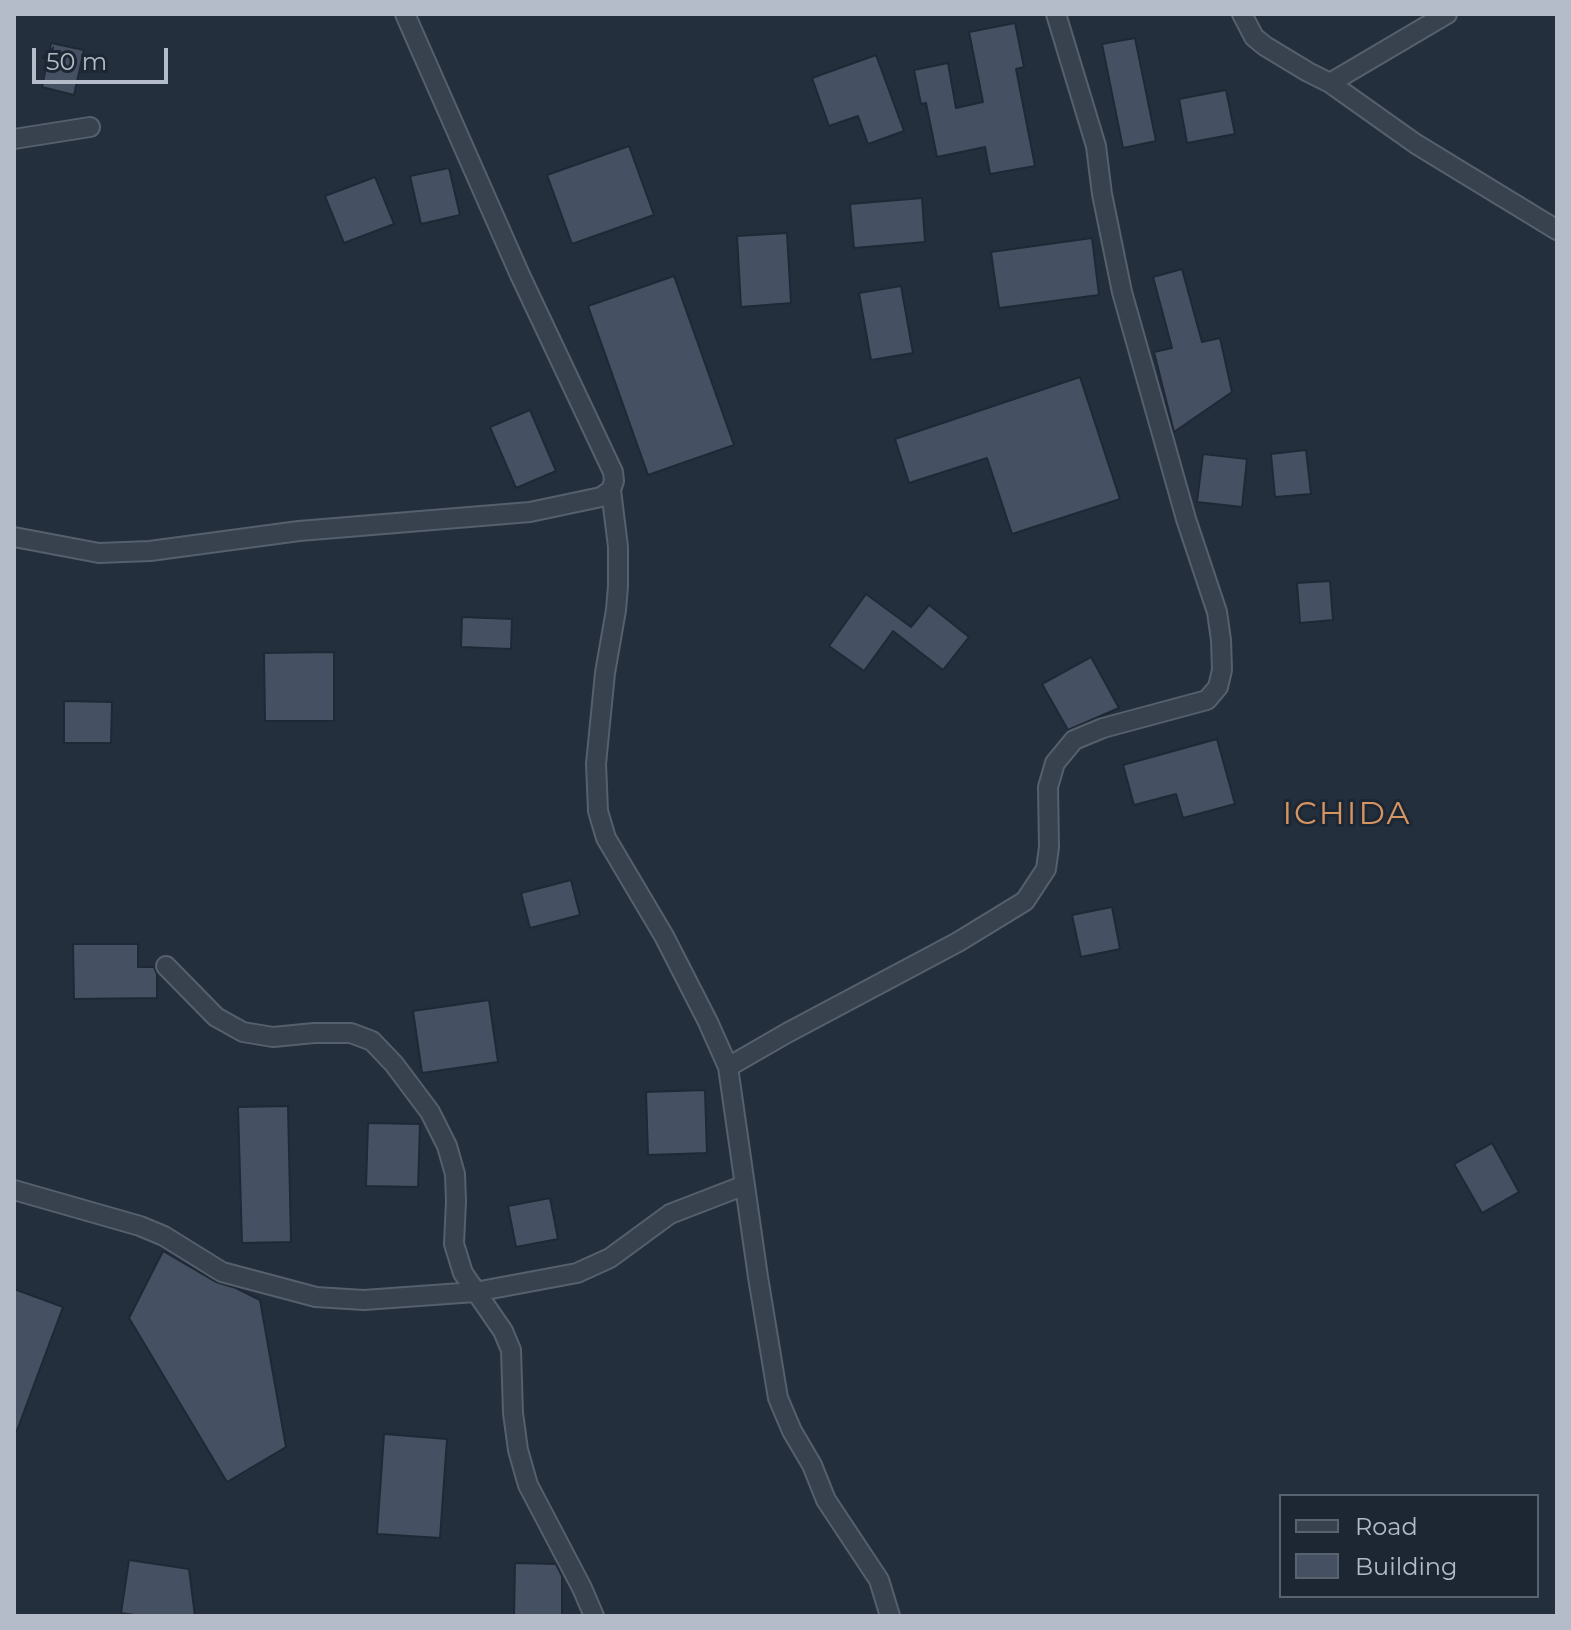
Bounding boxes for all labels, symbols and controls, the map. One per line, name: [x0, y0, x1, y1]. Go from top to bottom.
scale bar: [36, 32, 172, 82]
text: 50 m: [46, 47, 107, 76]
district label: ICHIDA: [1282, 796, 1412, 834]
legend: [1279, 1494, 1539, 1598]
text: Road: [1355, 1512, 1418, 1541]
text: Building: [1355, 1552, 1458, 1581]

